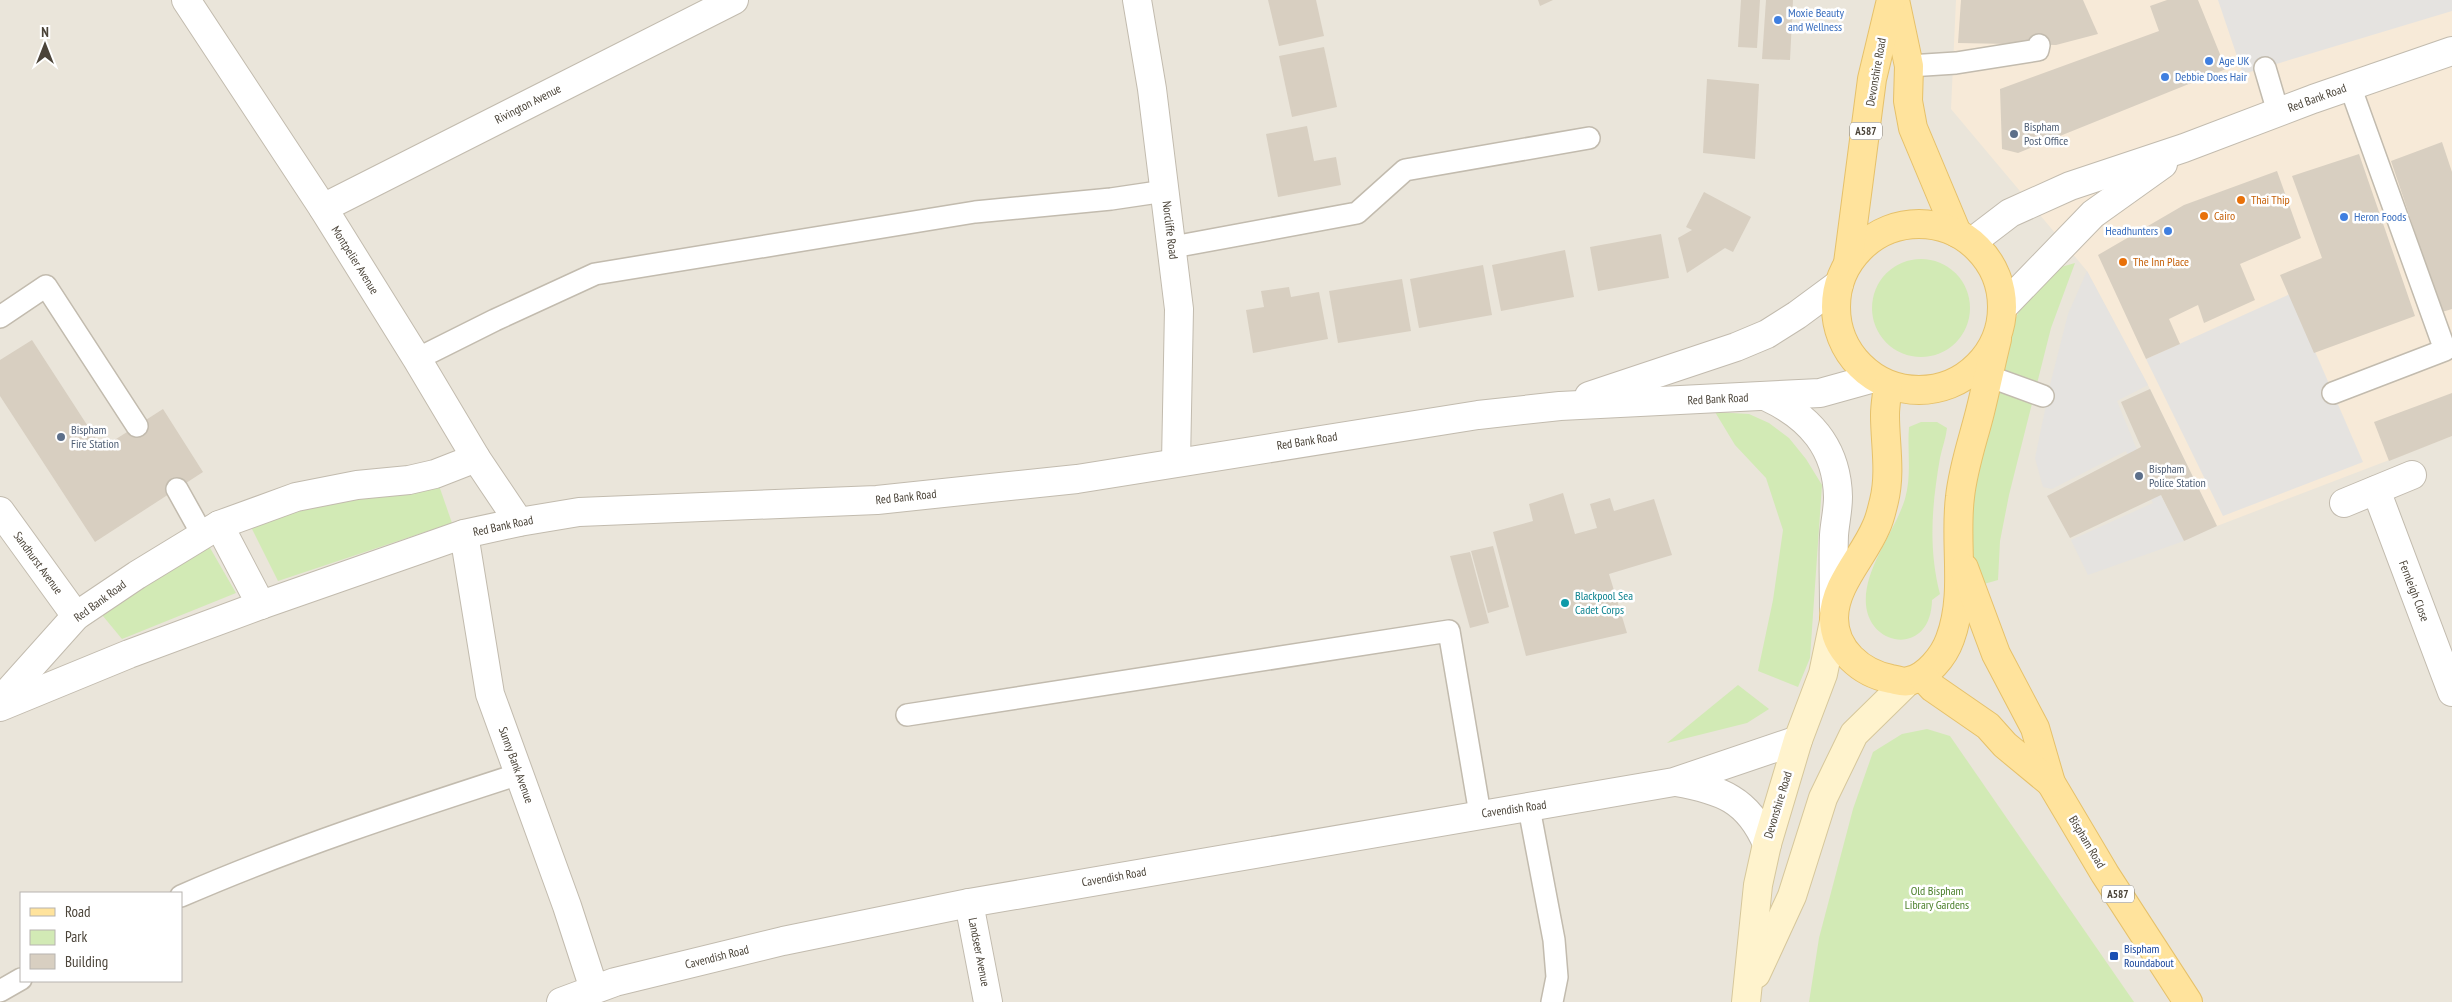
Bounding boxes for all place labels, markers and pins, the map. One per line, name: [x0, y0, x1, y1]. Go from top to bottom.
place label: Moxie Beauty and Wellness: [1788, 5, 1844, 34]
marker: Moxie Beauty and Wellness: [1772, 14, 1784, 26]
place label: Age UK: [2219, 53, 2249, 68]
marker: Age UK: [2203, 55, 2215, 67]
place label: Debbie Does Hair: [2175, 69, 2248, 84]
marker: Debbie Does Hair: [2159, 71, 2171, 83]
place label: Bispham Post Office: [2024, 119, 2068, 148]
marker: Bispham Post Office: [2008, 128, 2020, 140]
place label: Thai Thip: [2251, 192, 2290, 207]
marker: Thai Thip: [2235, 194, 2247, 206]
place label: Cairo: [2214, 208, 2235, 223]
place label: Heron Foods: [2354, 209, 2406, 224]
marker: Cairo: [2198, 210, 2210, 222]
marker: Heron Foods: [2338, 211, 2350, 223]
place label: Headhunters: [2105, 223, 2158, 238]
marker: Headhunters: [2162, 225, 2174, 237]
place label: The Inn Place: [2133, 254, 2189, 269]
marker: The Inn Place: [2117, 256, 2129, 268]
place label: Bispham Fire Station: [71, 422, 119, 451]
marker: Bispham Fire Station: [55, 431, 67, 443]
place label: Bispham Police Station: [2149, 461, 2206, 490]
marker: Bispham Police Station: [2133, 470, 2145, 482]
place label: Blackpool Sea Cadet Corps: [1575, 588, 1633, 617]
marker: Blackpool Sea Cadet Corps: [1559, 597, 1571, 609]
place label: Bispham Roundabout: [2124, 941, 2175, 970]
marker: Bispham Roundabout: [2108, 950, 2120, 962]

